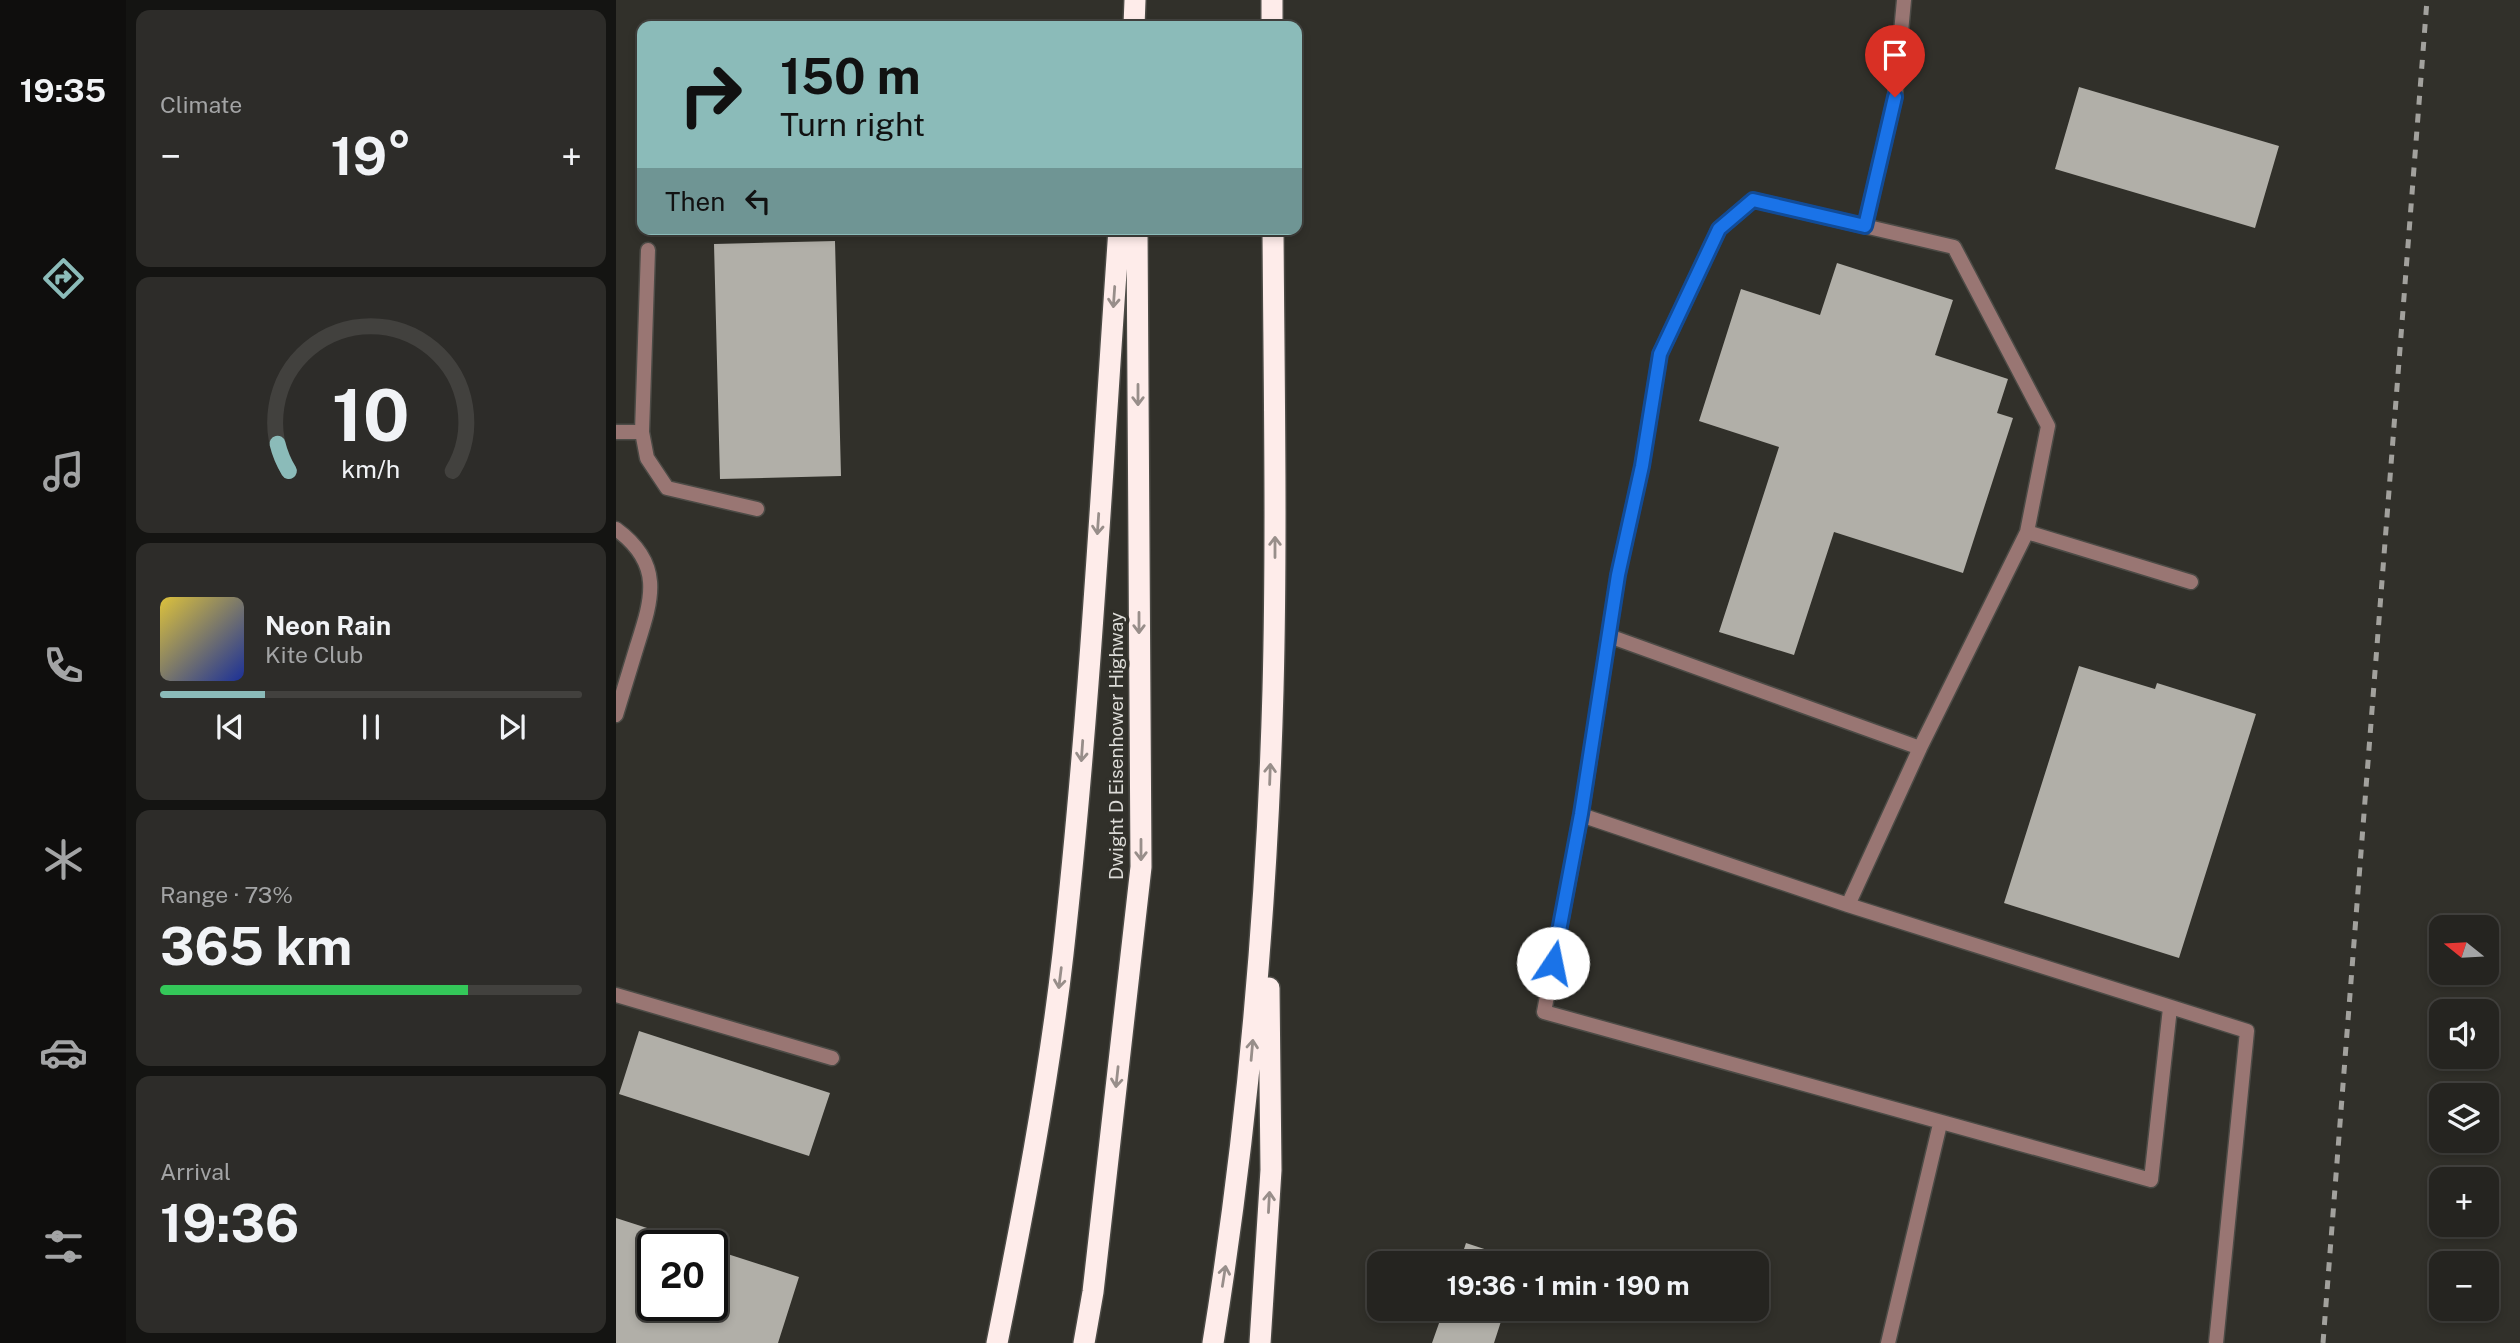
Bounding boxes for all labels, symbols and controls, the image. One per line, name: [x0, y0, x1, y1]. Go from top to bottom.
pin: [1865, 25, 1925, 97]
icon: arrive: [1876, 36, 1914, 74]
text: 150 m: [780, 47, 921, 105]
icon: right: [665, 49, 756, 140]
text: 19:35: [20, 72, 106, 109]
text: Climate: [160, 91, 242, 118]
text: Turn right: [780, 106, 925, 143]
text: 19°: [330, 126, 412, 187]
text: −: [160, 134, 181, 179]
text: +: [561, 134, 582, 179]
icon: left: [739, 182, 777, 220]
text: Then: [665, 186, 725, 217]
icon: directions: [39, 254, 88, 303]
one-way arrow: [1107, 286, 1120, 308]
text: 10: [332, 372, 410, 457]
one-way arrow: [1131, 384, 1145, 407]
icon: music: [39, 447, 88, 496]
text: km/h: [342, 454, 400, 484]
one-way arrow: [1091, 512, 1104, 535]
one-way arrow: [1268, 535, 1282, 558]
text: Neon Rain: [265, 610, 391, 641]
one-way arrow: [1132, 611, 1146, 634]
street label: Dwight D Eisenhower Highway: [1105, 612, 1127, 880]
icon: phone: [39, 641, 88, 690]
text: Kite Club: [265, 641, 363, 668]
icon: previous: [211, 708, 249, 746]
icon: pause: [352, 708, 390, 746]
icon: next: [493, 708, 531, 746]
one-way arrow: [1075, 739, 1088, 762]
one-way arrow: [1263, 763, 1276, 786]
icon: climate: [39, 835, 88, 884]
one-way arrow: [1134, 839, 1148, 862]
text: Range · 73%: [160, 881, 293, 908]
north arrow: [2429, 915, 2499, 985]
map controls: [2429, 915, 2499, 1321]
text: 365 km: [160, 916, 352, 977]
position arrow: [1516, 926, 1590, 1000]
one-way arrow: [1053, 966, 1066, 988]
button: sound: [2429, 999, 2499, 1069]
icon: car: [39, 1028, 88, 1077]
one-way arrow: [1245, 1039, 1258, 1062]
one-way arrow: [1111, 1065, 1124, 1088]
button: layers: [2429, 1083, 2499, 1153]
text: Arrival: [160, 1158, 231, 1185]
button: +: [2429, 1167, 2499, 1237]
one-way arrow: [1262, 1190, 1275, 1213]
text: 19:36: [160, 1193, 299, 1254]
icon: filters: [39, 1222, 88, 1271]
speed limit sign: 20: [637, 1230, 728, 1321]
button: −: [2429, 1251, 2499, 1321]
one-way arrow: [1218, 1265, 1231, 1288]
text: 19:36 · 1 min · 190 m: [1446, 1270, 1690, 1301]

